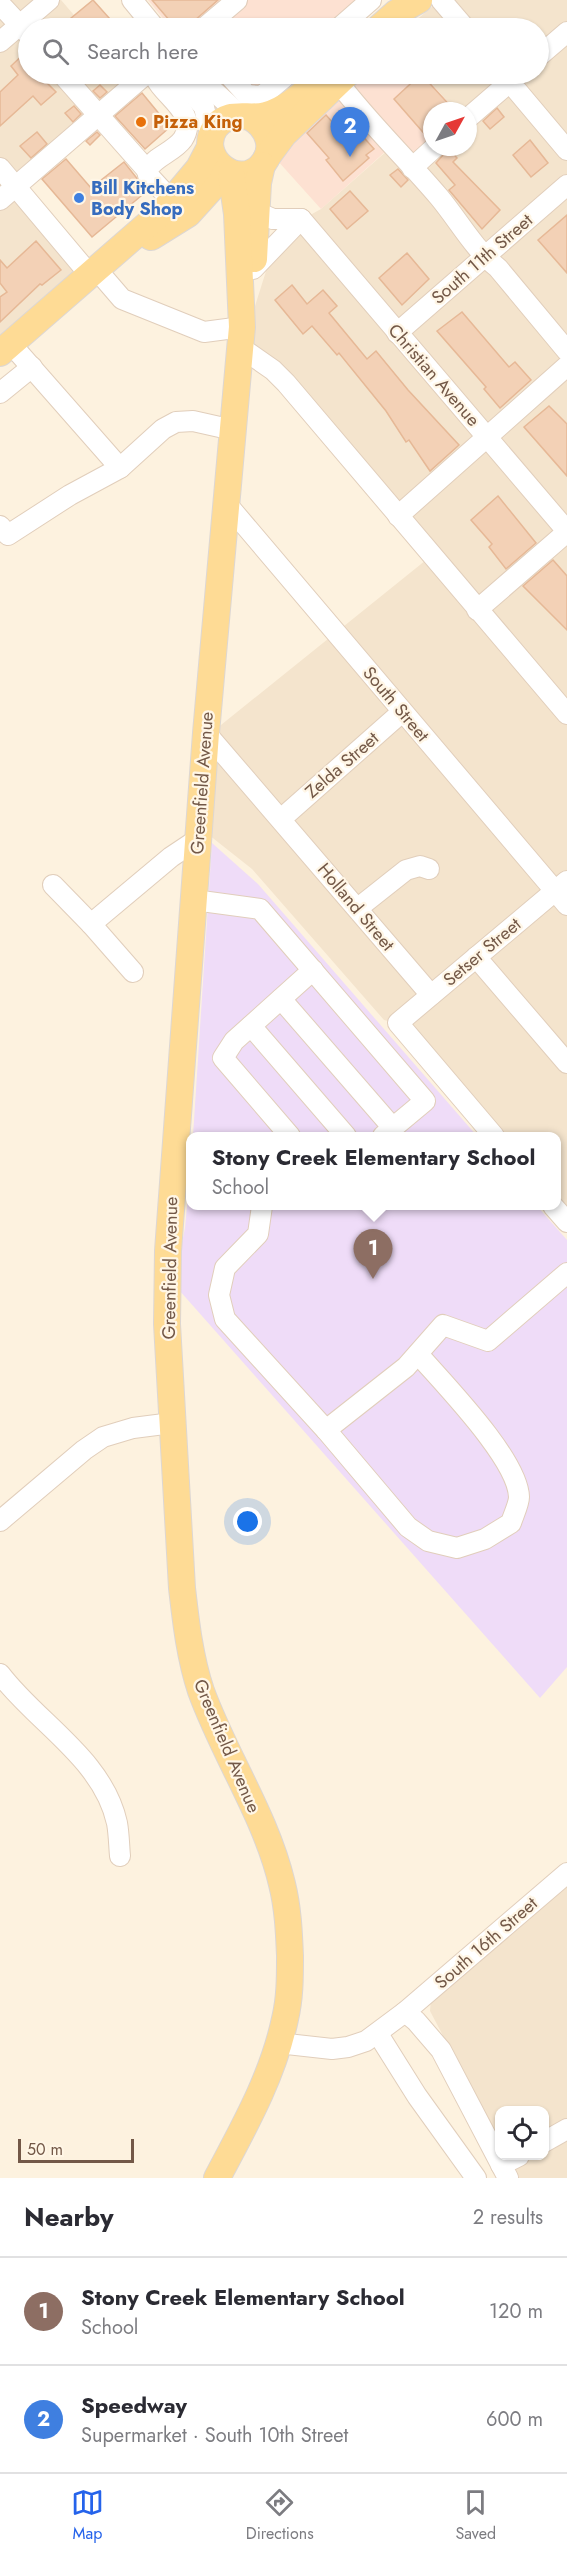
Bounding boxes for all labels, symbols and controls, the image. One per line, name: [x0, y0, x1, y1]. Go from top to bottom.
search box: [18, 18, 549, 84]
icon: search: [39, 35, 72, 68]
text: Search here: [87, 35, 198, 67]
north arrow: [423, 102, 477, 156]
pin: 2: [330, 108, 370, 157]
place label: Pizza King: [153, 109, 243, 135]
marker: Pizza King: [134, 115, 148, 129]
place label: Bill Kitchens Body Shop: [91, 175, 194, 222]
marker: Bill Kitchens Body Shop: [72, 191, 86, 205]
street label: South 11th Street: [426, 207, 539, 310]
street label: Christian Avenue: [382, 318, 486, 432]
street label: South Street: [357, 661, 436, 748]
street label: Greenfield Avenue: [184, 711, 220, 855]
street label: Zelda Street: [300, 725, 385, 804]
street label: Holland Street: [311, 857, 401, 957]
street label: Setser Street: [437, 911, 527, 992]
popup: [186, 1132, 561, 1210]
text: Stony Creek Elementary School: [212, 1141, 535, 1173]
text: School: [212, 1173, 269, 1202]
street label: Greenfield Avenue: [156, 1196, 184, 1340]
pin: 1: [354, 1230, 392, 1279]
your location: [233, 1507, 262, 1536]
street label: Greenfield Avenue: [187, 1675, 267, 1817]
street label: South 16th Street: [429, 1890, 544, 1995]
map controls: [495, 2106, 549, 2160]
button: locate: [495, 2106, 549, 2160]
scale bar: [18, 2136, 134, 2164]
text: 50 m: [27, 2138, 63, 2161]
text: Nearby: [24, 2198, 113, 2236]
text: 2 results: [473, 2203, 543, 2232]
text: Stony Creek Elementary School: [81, 2281, 405, 2313]
text: 1: [38, 2297, 49, 2326]
text: 120 m: [489, 2297, 543, 2326]
text: School: [81, 2313, 138, 2342]
text: Speedway: [81, 2389, 187, 2421]
text: 2: [37, 2405, 50, 2434]
text: 600 m: [486, 2405, 543, 2434]
text: Supermarket · South 10th Street: [81, 2421, 348, 2450]
tab: Map: [71, 2486, 104, 2545]
tab: Directions: [246, 2486, 314, 2545]
tab: Saved: [455, 2486, 496, 2545]

